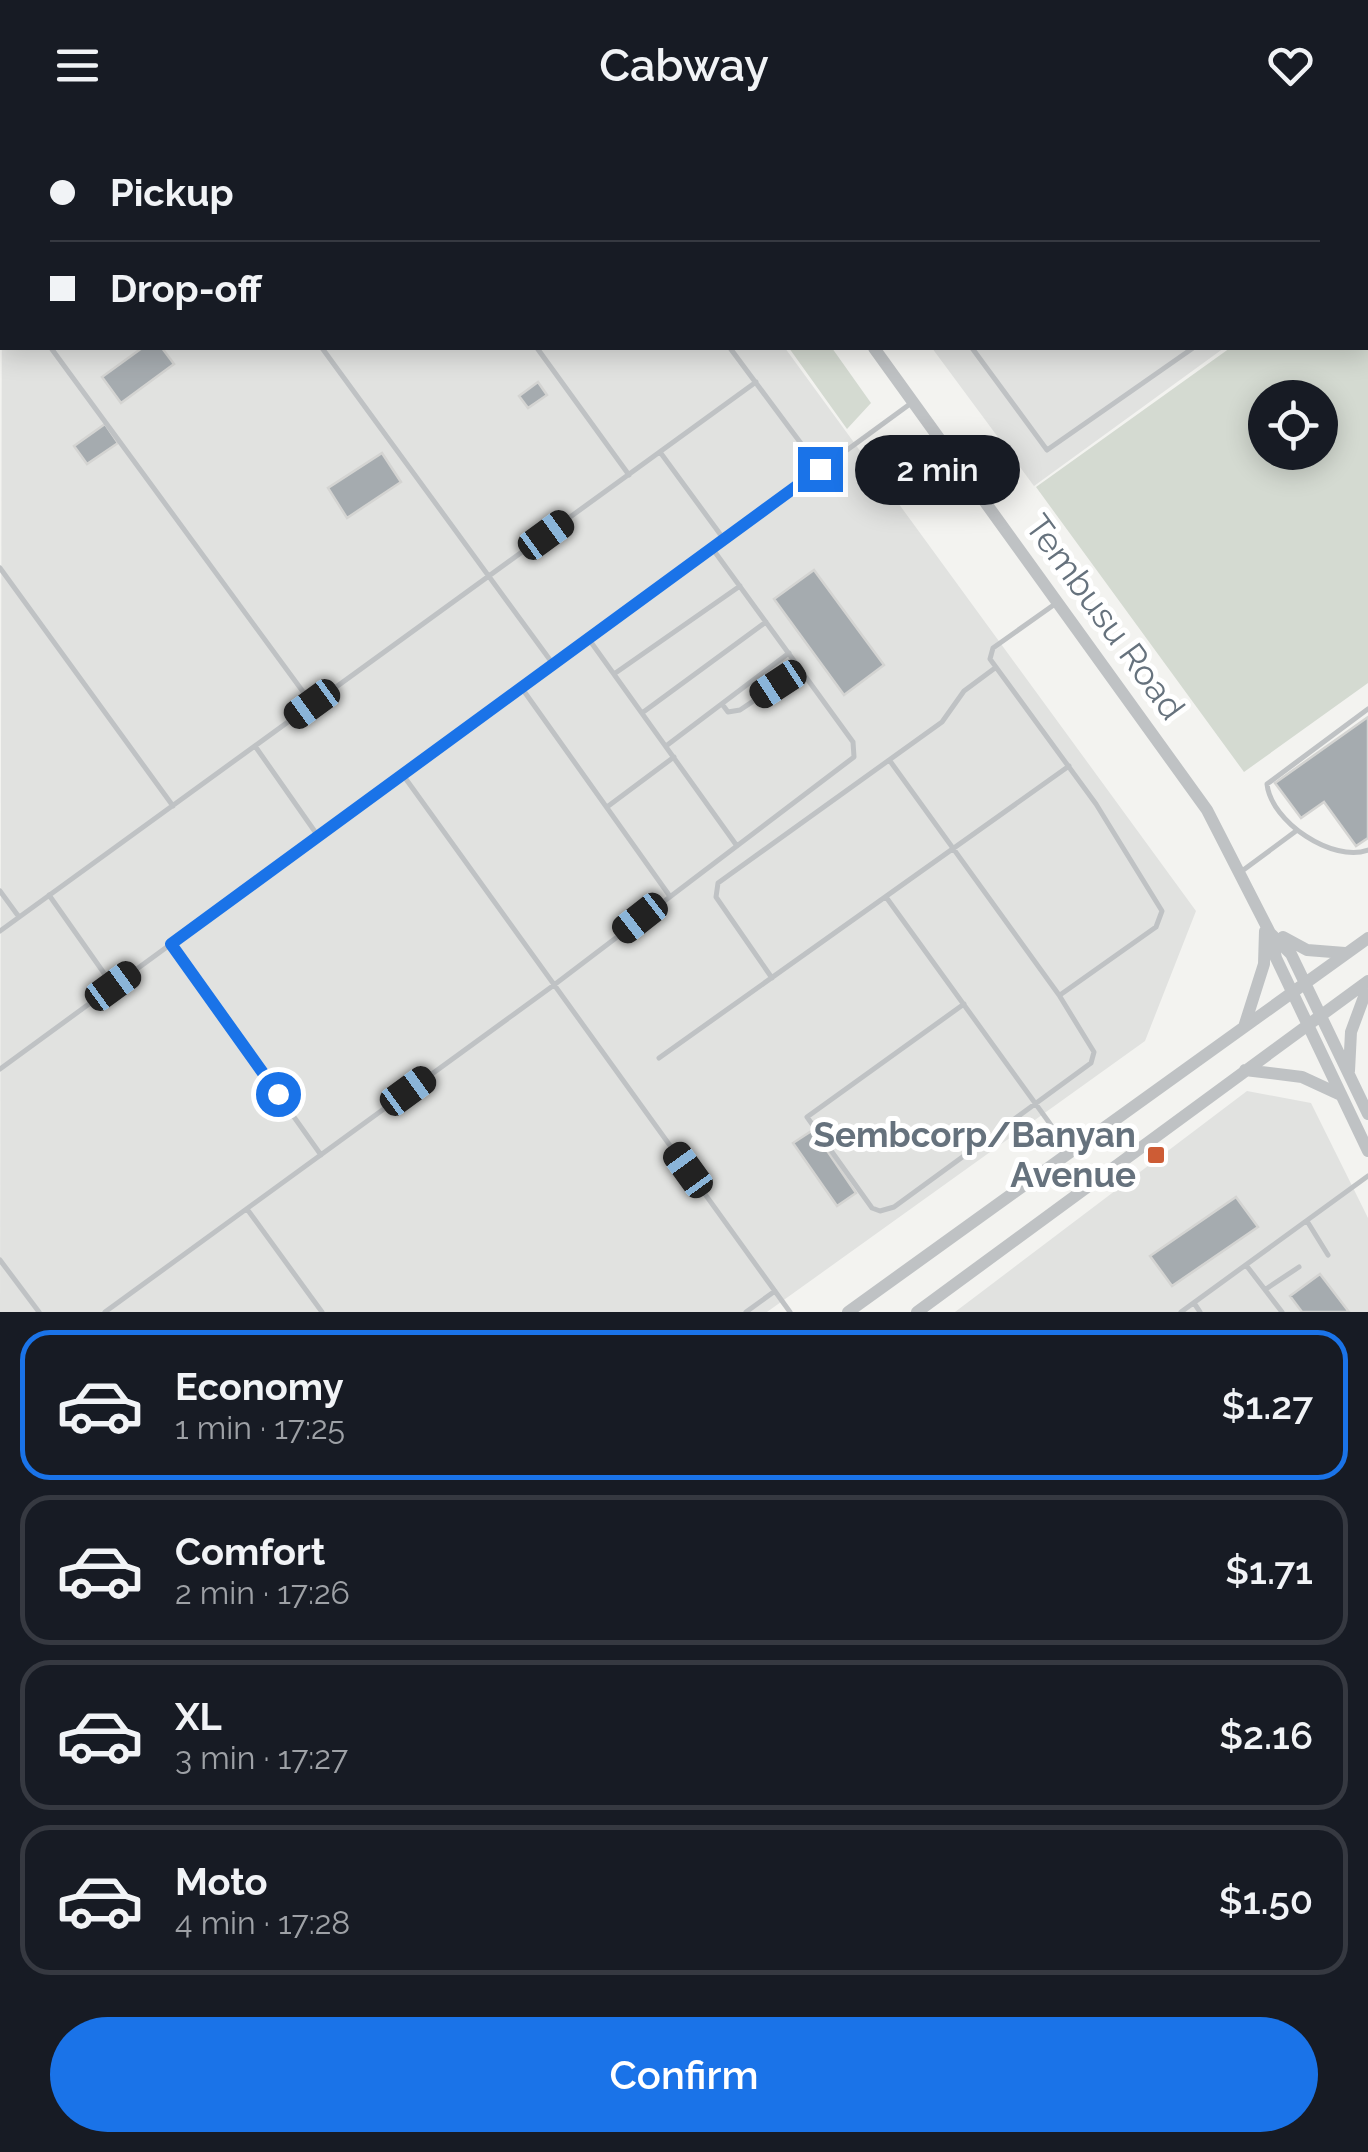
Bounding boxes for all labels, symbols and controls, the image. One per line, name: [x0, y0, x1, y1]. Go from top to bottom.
icon: menu: [50, 38, 105, 93]
icon: heart: [1263, 38, 1318, 93]
text: Cabway: [599, 39, 769, 92]
text: Pickup: [110, 170, 234, 215]
text: Drop-off: [110, 266, 262, 311]
map controls: [1248, 380, 1338, 470]
button: locate: [1248, 380, 1338, 470]
callout: 2 min: [855, 434, 1020, 504]
route end: [798, 447, 843, 492]
text: 2 min: [897, 451, 978, 488]
car: [513, 505, 579, 565]
street label: Tembusu Road: [1017, 506, 1193, 727]
car: [745, 655, 811, 713]
car: [279, 674, 345, 734]
car: [607, 888, 673, 948]
car: [80, 956, 146, 1016]
car: [375, 1061, 441, 1121]
route start: [256, 1072, 301, 1117]
place label: Sembcorp/Banyan Avenue: [813, 1114, 1136, 1195]
car: [658, 1137, 718, 1203]
marker: Sembcorp/Banyan Avenue: [1145, 1144, 1167, 1166]
icon: car: [55, 1360, 145, 1450]
text: Economy: [175, 1364, 344, 1409]
text: $1.27: [1221, 1383, 1313, 1428]
text: 1 min · 17:25: [175, 1409, 345, 1446]
icon: car: [55, 1525, 145, 1615]
text: Comfort: [175, 1529, 325, 1574]
text: $1.71: [1225, 1548, 1313, 1593]
text: 2 min · 17:26: [175, 1574, 350, 1611]
icon: car: [55, 1690, 145, 1780]
text: XL: [175, 1694, 222, 1739]
text: $2.16: [1219, 1713, 1313, 1758]
text: 3 min · 17:27: [175, 1739, 348, 1776]
icon: car: [55, 1855, 145, 1945]
text: Moto: [175, 1859, 268, 1904]
text: $1.50: [1219, 1878, 1313, 1923]
text: 4 min · 17:28: [175, 1904, 350, 1941]
button: Confirm: [50, 2017, 1318, 2132]

